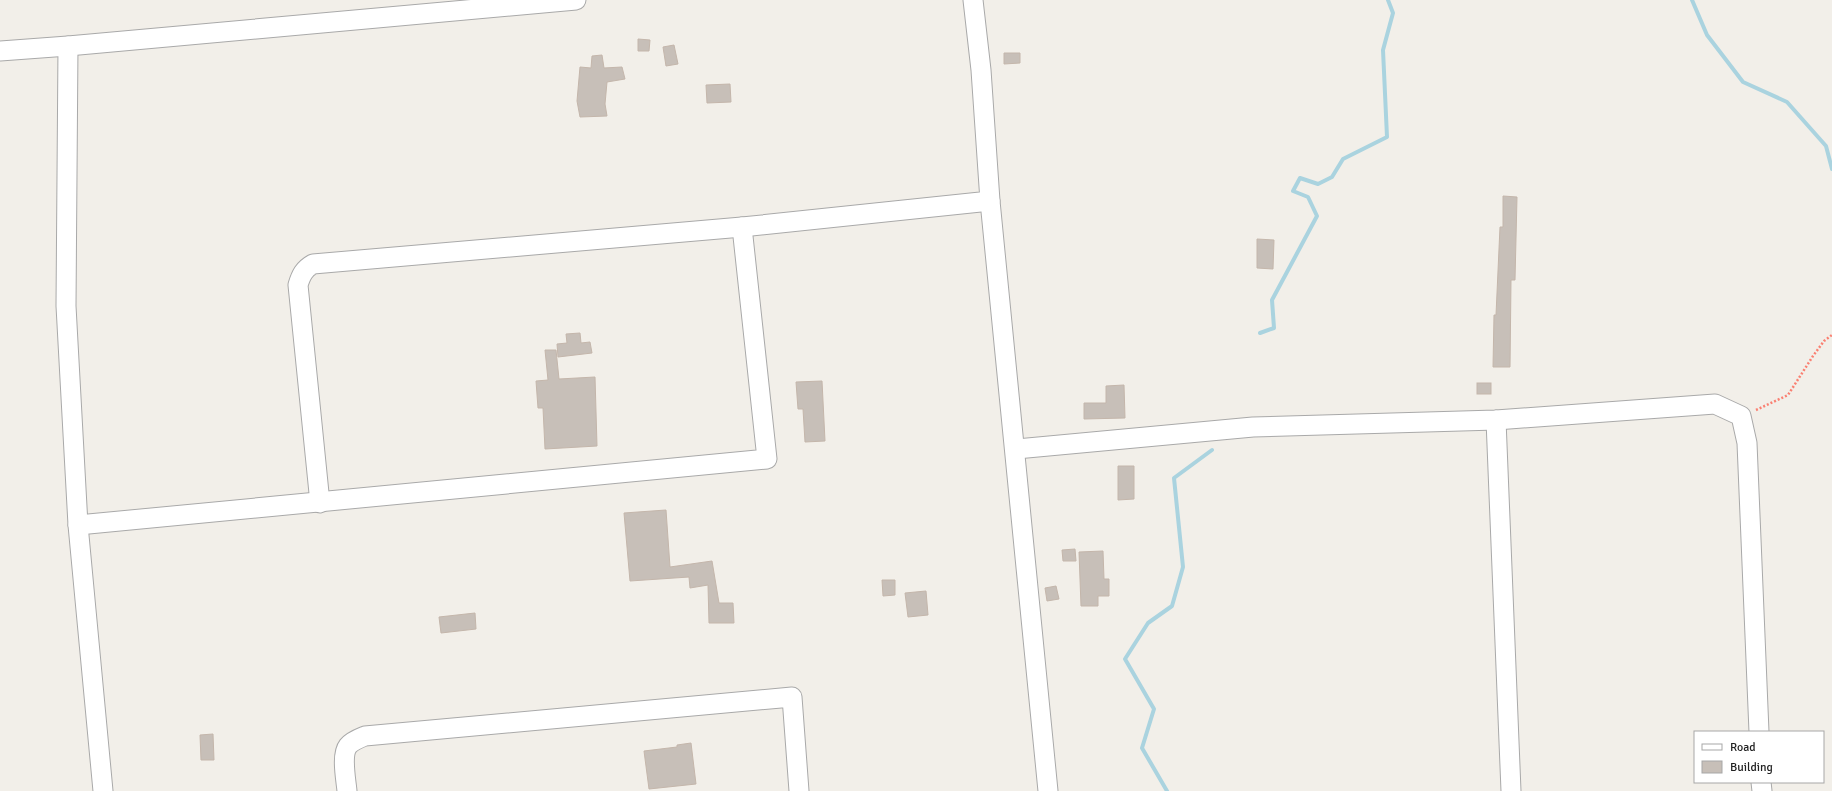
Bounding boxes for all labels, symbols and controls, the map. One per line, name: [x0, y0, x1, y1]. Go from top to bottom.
legend: [1694, 731, 1824, 783]
text: Road: [1730, 740, 1756, 755]
text: Building: [1730, 760, 1773, 775]

